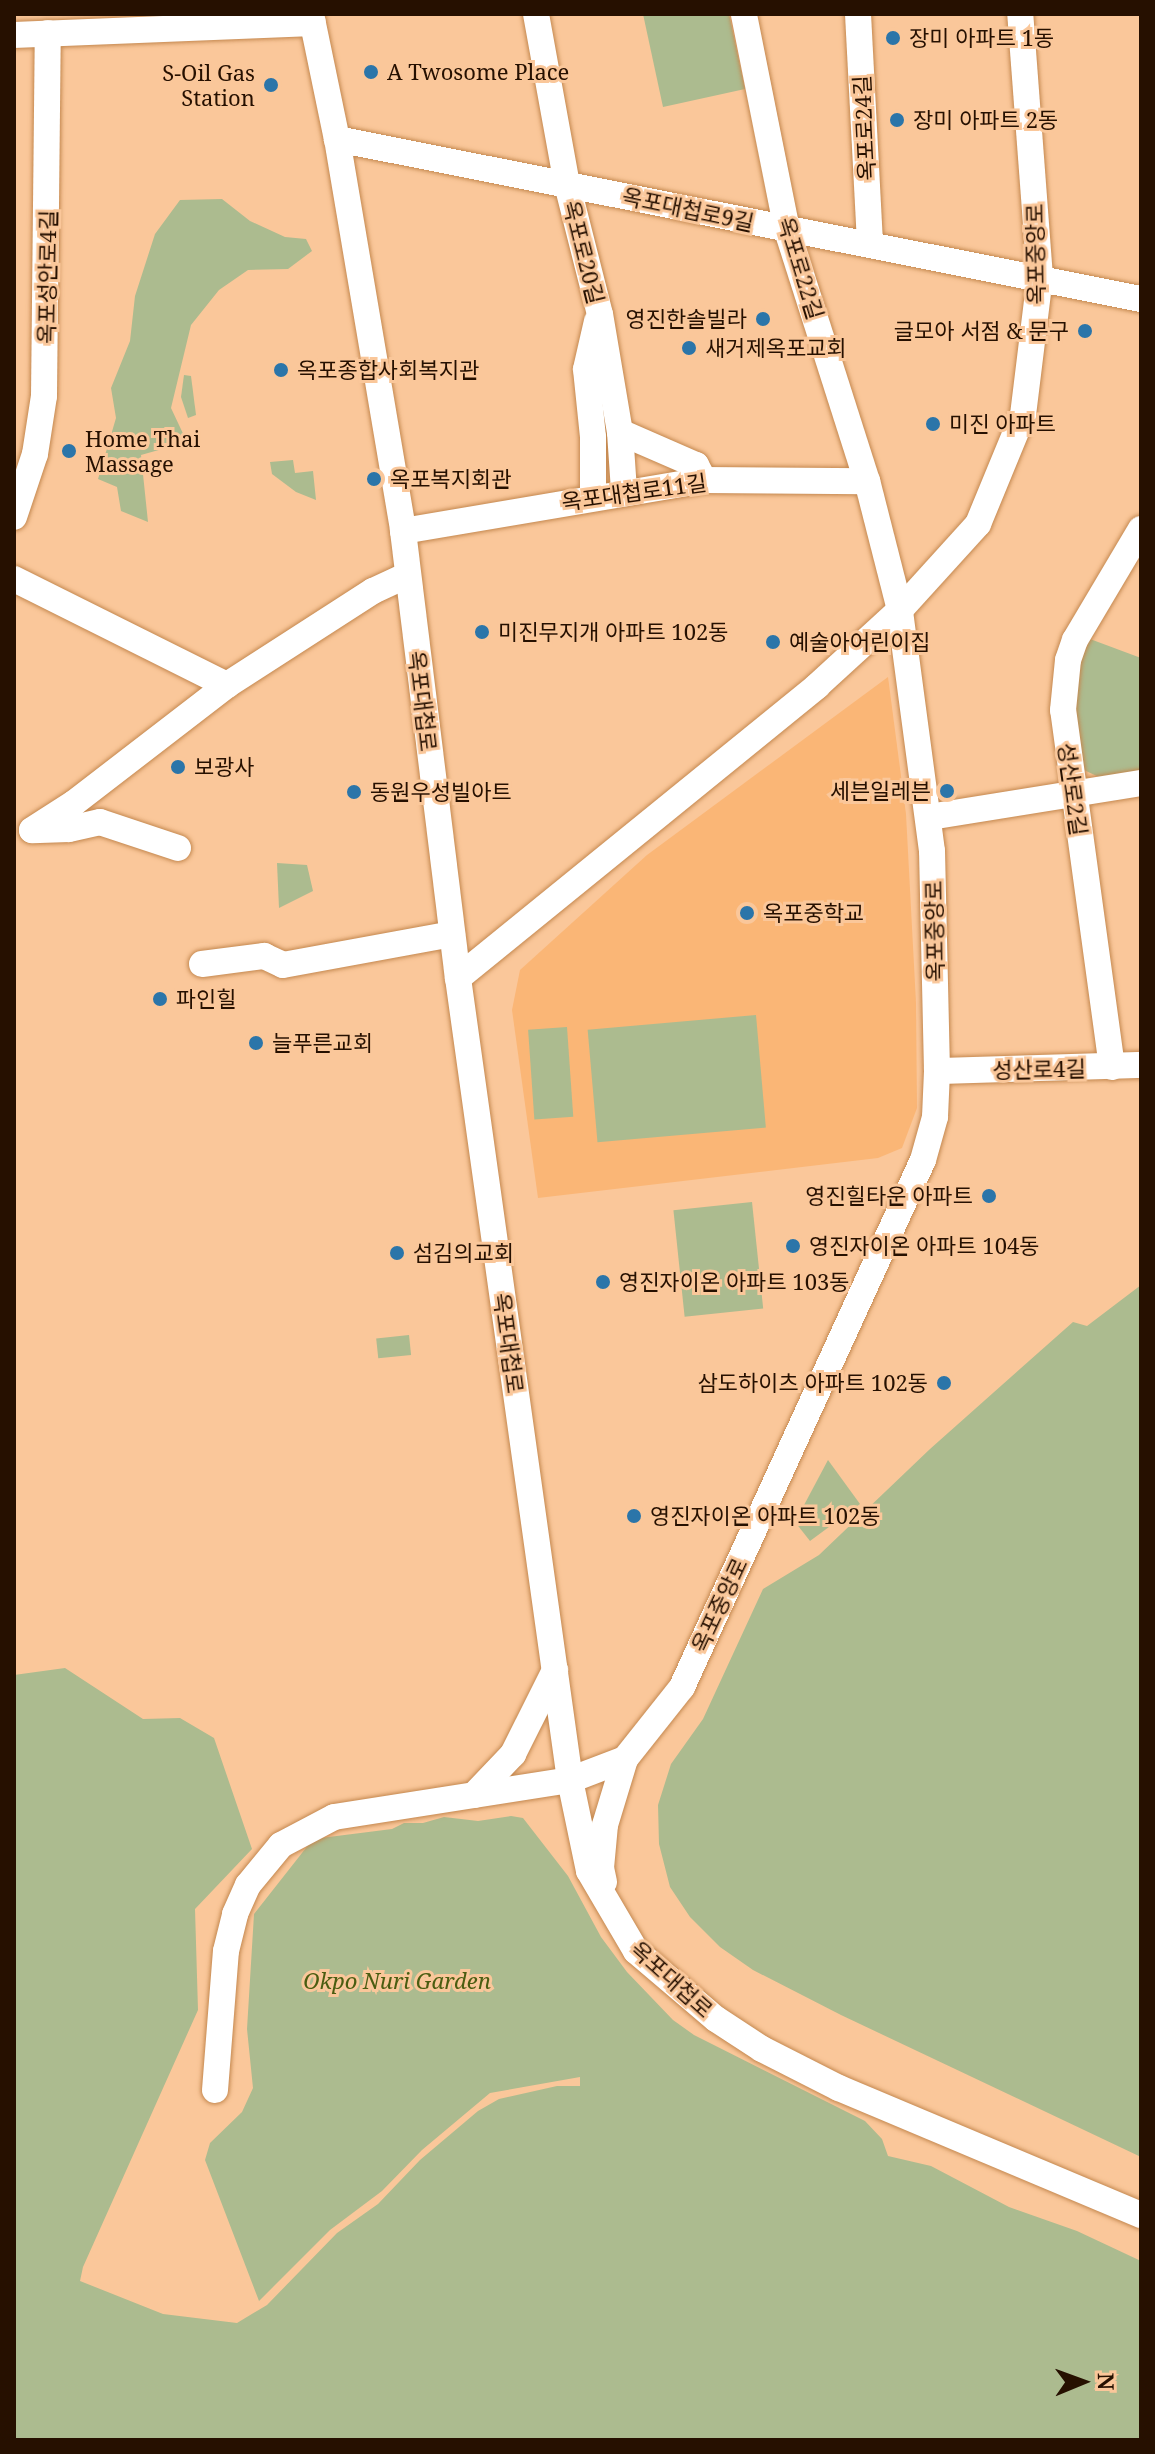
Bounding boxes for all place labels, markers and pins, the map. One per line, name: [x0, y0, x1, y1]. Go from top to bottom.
place label: 장미 아파트 1동: [909, 25, 1054, 51]
marker: 장미 아파트 1동: [884, 29, 902, 47]
place label: S-Oil Gas Station: [162, 59, 255, 110]
place label: A Twosome Place: [387, 59, 569, 85]
marker: A Twosome Place: [362, 63, 380, 81]
marker: S-Oil Gas Station: [262, 76, 280, 94]
place label: 장미 아파트 2동: [913, 107, 1058, 133]
marker: 장미 아파트 2동: [888, 111, 906, 129]
place label: 영진한솔빌라: [626, 306, 747, 332]
marker: 영진한솔빌라: [754, 310, 772, 328]
place label: 글모아 서점 & 문구: [894, 318, 1069, 344]
marker: 글모아 서점 & 문구: [1076, 322, 1094, 340]
place label: 새거제옥포교회: [705, 335, 847, 361]
marker: 새거제옥포교회: [680, 339, 698, 357]
place label: 옥포종합사회복지관: [297, 357, 479, 383]
marker: 옥포종합사회복지관: [272, 361, 290, 379]
place label: 미진 아파트: [949, 411, 1056, 437]
marker: 미진 아파트: [924, 415, 942, 433]
place label: Home Thai Massage: [85, 425, 200, 476]
marker: Home Thai Massage: [60, 442, 78, 460]
place label: 옥포복지회관: [390, 466, 511, 492]
marker: 옥포복지회관: [365, 470, 383, 488]
place label: 미진무지개 아파트 102동: [498, 619, 728, 645]
marker: 미진무지개 아파트 102동: [473, 623, 491, 641]
place label: 예술아어린이집: [789, 629, 931, 655]
marker: 예술아어린이집: [764, 633, 782, 651]
place label: 보광사: [194, 754, 255, 780]
marker: 보광사: [169, 758, 187, 776]
place label: 세븐일레븐: [830, 778, 931, 804]
place label: 동원우성빌아트: [370, 779, 512, 805]
marker: 세븐일레븐: [938, 782, 956, 800]
marker: 동원우성빌아트: [345, 783, 363, 801]
place label: 옥포중학교: [763, 900, 864, 926]
marker: 옥포중학교: [738, 904, 756, 922]
place label: 파인힐: [176, 986, 237, 1012]
marker: 파인힐: [151, 990, 169, 1008]
place label: 늘푸른교회: [272, 1030, 373, 1056]
marker: 늘푸른교회: [247, 1034, 265, 1052]
place label: 영진힐타운 아파트: [805, 1183, 973, 1209]
marker: 영진힐타운 아파트: [980, 1187, 998, 1205]
place label: 영진자이온 아파트 104동: [809, 1233, 1039, 1259]
marker: 영진자이온 아파트 104동: [784, 1237, 802, 1255]
place label: 섬김의교회: [413, 1240, 514, 1266]
marker: 섬김의교회: [388, 1244, 406, 1262]
place label: 영진자이온 아파트 103동: [619, 1269, 849, 1295]
marker: 영진자이온 아파트 103동: [594, 1273, 612, 1291]
place label: 삼도하이츠 아파트 102동: [698, 1370, 928, 1396]
marker: 삼도하이츠 아파트 102동: [935, 1374, 953, 1392]
place label: 영진자이온 아파트 102동: [650, 1503, 880, 1529]
marker: 영진자이온 아파트 102동: [625, 1507, 643, 1525]

